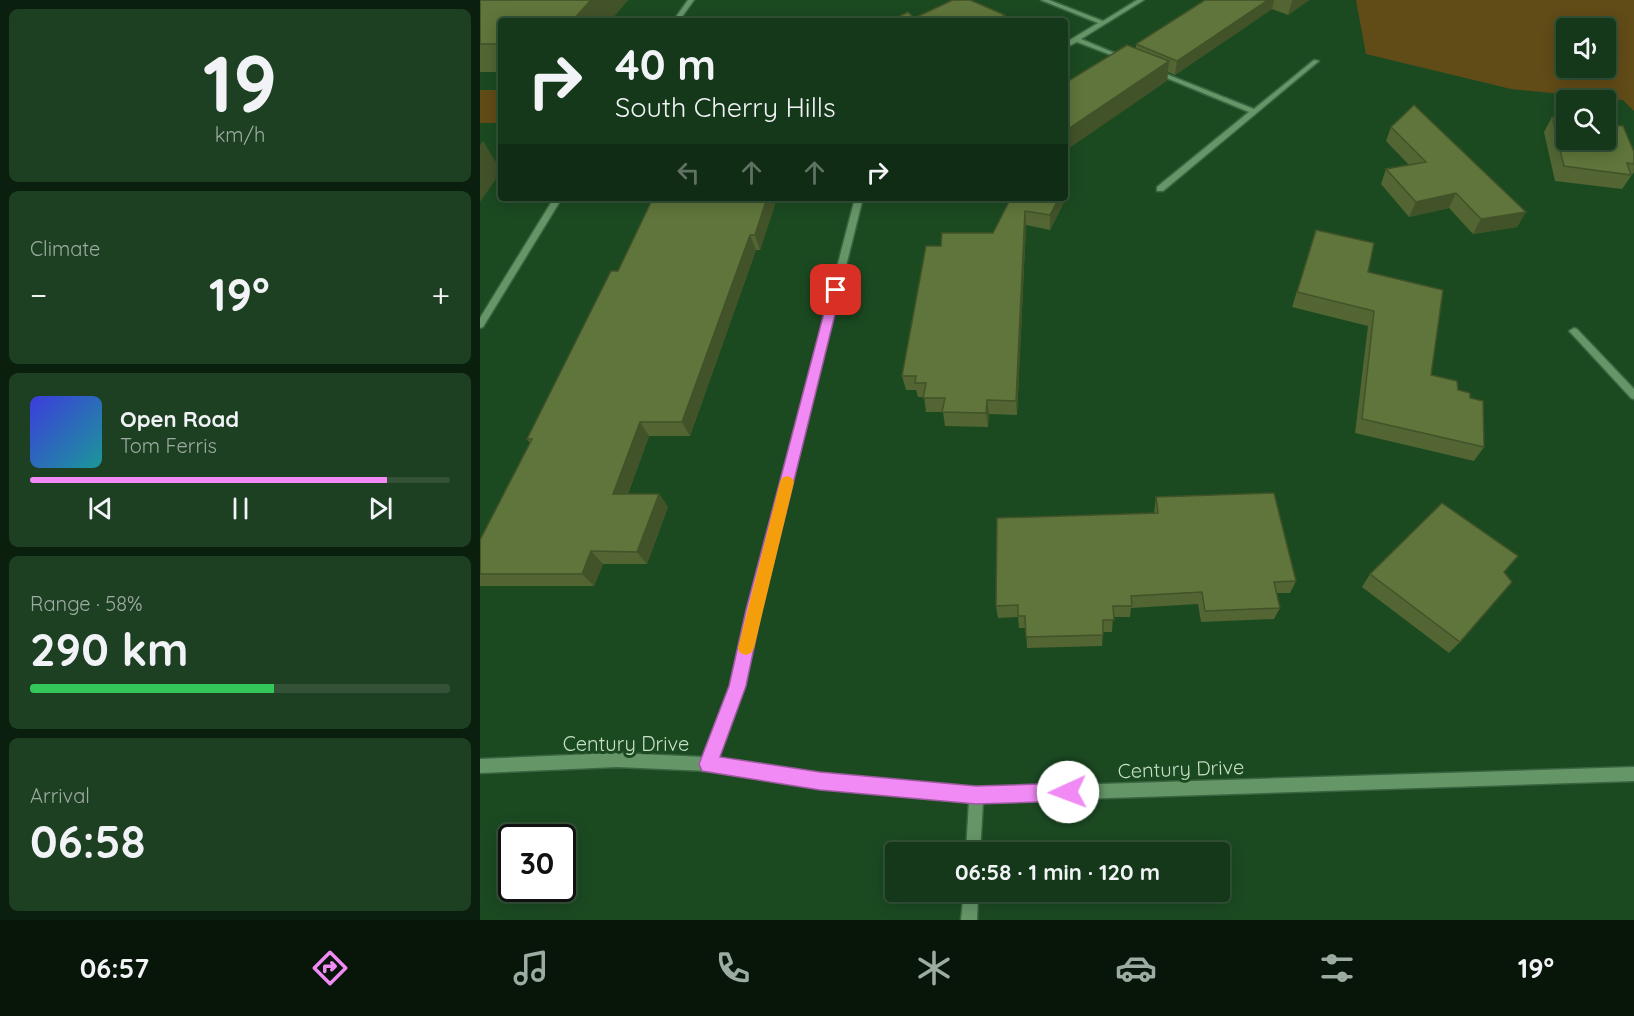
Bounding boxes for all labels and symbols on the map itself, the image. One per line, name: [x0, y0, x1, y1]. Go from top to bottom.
pin: [810, 264, 861, 315]
street label: Century Drive: [563, 731, 689, 756]
street label: Century Drive: [1117, 754, 1245, 783]
position arrow: [1036, 760, 1100, 824]
speed limit sign: 30: [498, 824, 576, 902]

